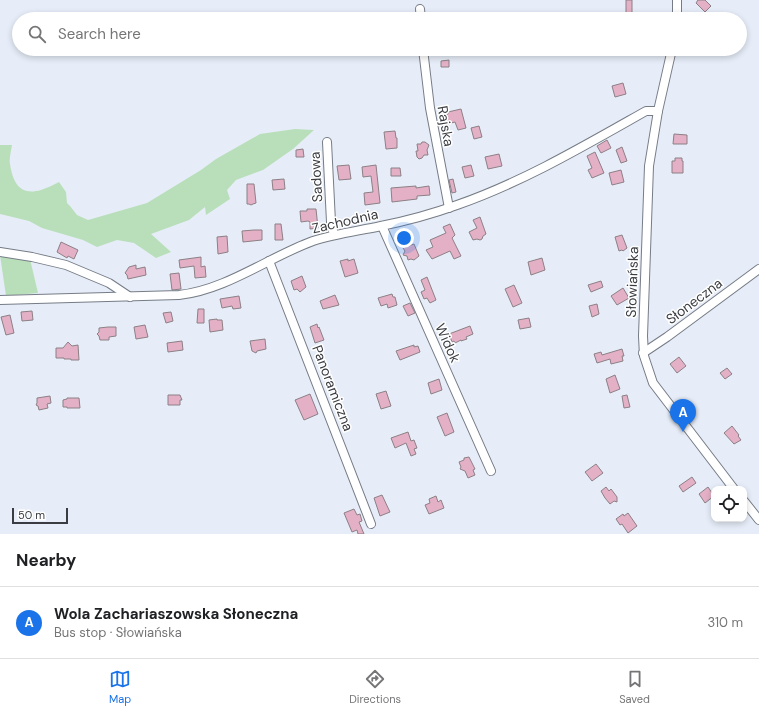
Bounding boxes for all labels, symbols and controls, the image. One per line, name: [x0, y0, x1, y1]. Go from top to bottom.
search box: [12, 12, 747, 56]
icon: search: [26, 23, 48, 45]
text: Search here: [58, 24, 141, 44]
street label: Rajska: [434, 104, 458, 148]
street label: Sadowa: [306, 151, 326, 203]
street label: Zachodnia: [310, 205, 380, 237]
your location: [394, 228, 414, 248]
street label: Słowiańska: [622, 246, 642, 318]
street label: Słoneczna: [662, 274, 726, 328]
street label: Widok: [431, 321, 465, 365]
street label: Panoramiczna: [308, 343, 358, 433]
pin: A: [670, 399, 696, 432]
map controls: [711, 486, 747, 522]
button: locate: [711, 486, 747, 522]
scale bar: [12, 506, 68, 525]
text: 50 m: [18, 508, 45, 522]
text: Nearby: [16, 549, 76, 571]
text: Wola Zachariaszowska Słoneczna: [54, 604, 298, 624]
text: A: [24, 614, 34, 631]
text: 310 m: [708, 614, 743, 631]
text: Bus stop · Słowiańska: [54, 624, 182, 641]
tab: Map: [109, 668, 131, 706]
tab: Directions: [349, 668, 401, 706]
tab: Saved: [619, 668, 650, 706]

